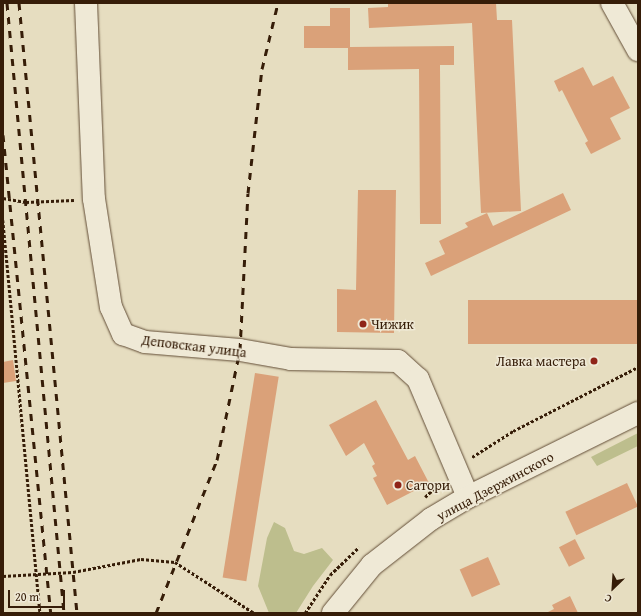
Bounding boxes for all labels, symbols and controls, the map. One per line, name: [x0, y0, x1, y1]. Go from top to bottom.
place label: Чижик: [371, 316, 414, 332]
marker: Чижик: [358, 319, 368, 329]
street label: Деповская улица: [141, 331, 247, 361]
place label: Лавка мастера: [496, 353, 586, 369]
marker: Лавка мастера: [589, 356, 599, 366]
street label: улица Дзержинского: [433, 448, 557, 524]
place label: Сатори: [406, 477, 450, 493]
marker: Сатори: [393, 480, 403, 490]
north arrow: [593, 568, 633, 608]
scale bar: [10, 582, 67, 608]
text: 20 m: [15, 588, 39, 605]
text: С: [602, 590, 614, 607]

